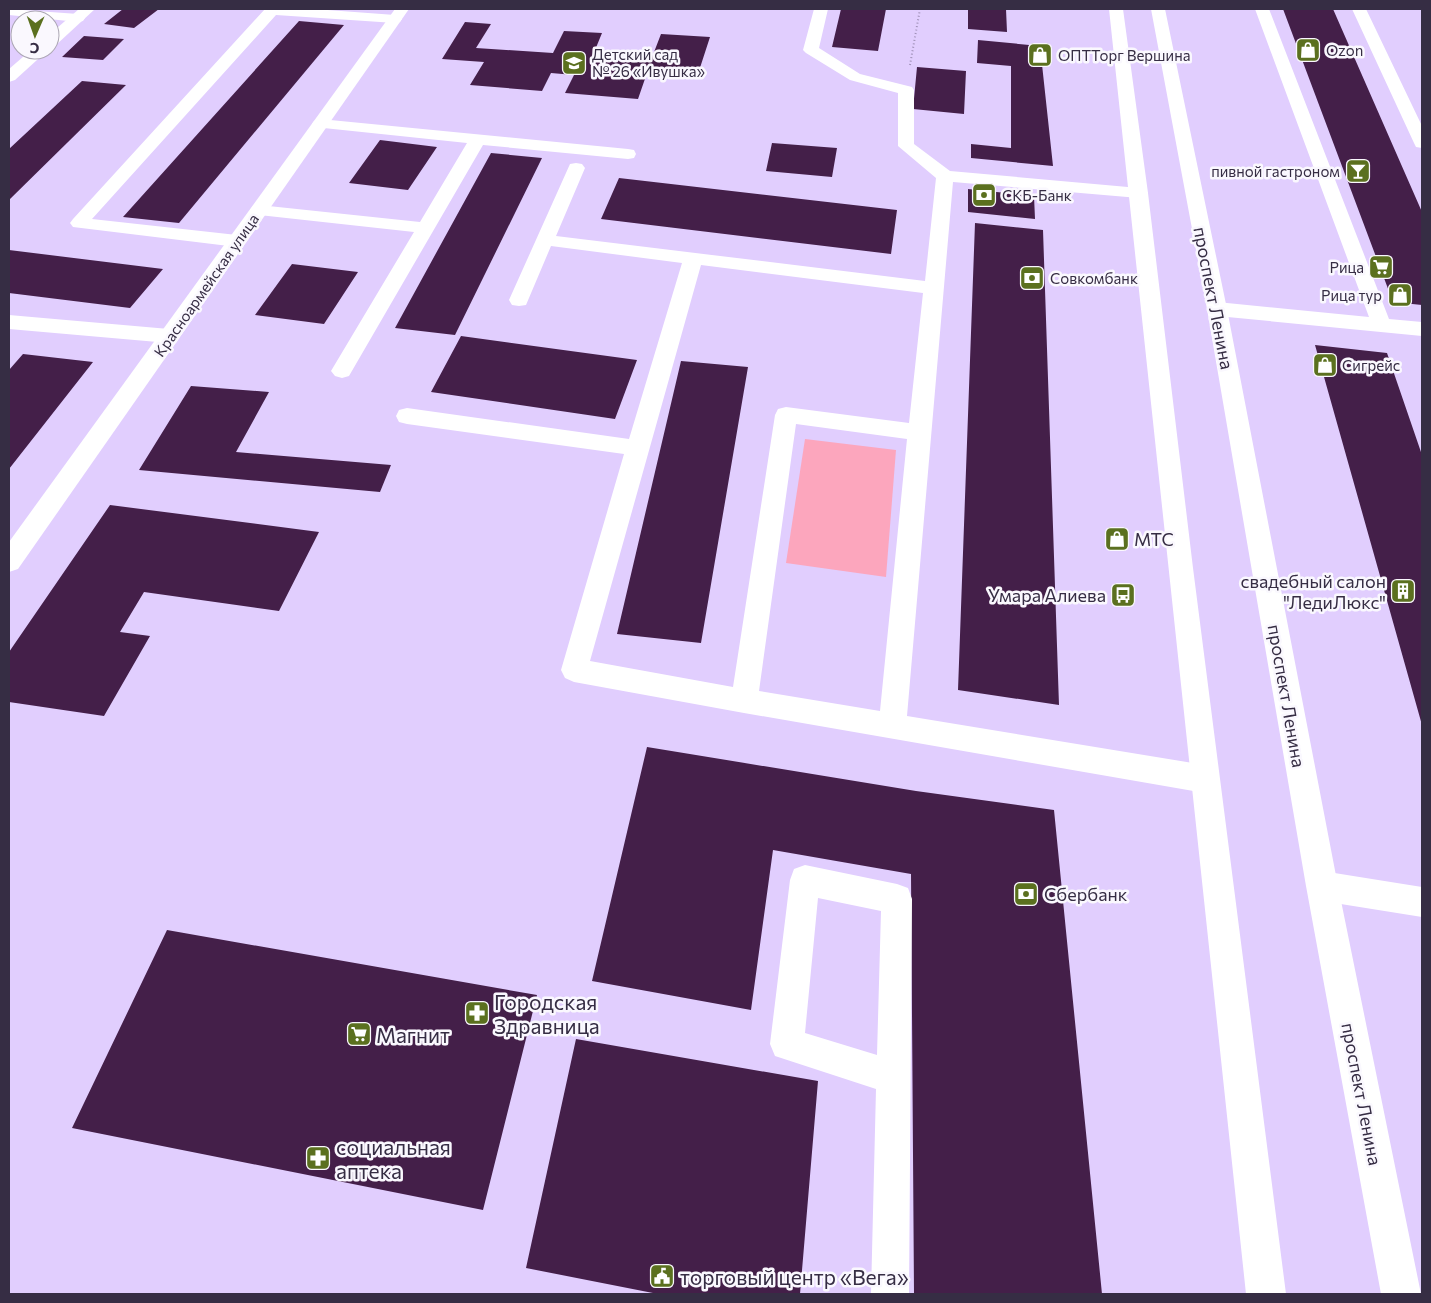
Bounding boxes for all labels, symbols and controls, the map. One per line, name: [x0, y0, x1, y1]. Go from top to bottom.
north arrow: [10, 10, 60, 60]
shop icon: Ozon: [1295, 37, 1321, 63]
text: С: [29, 40, 40, 57]
place label: Ozon: [1326, 41, 1363, 59]
shop icon: ОПТТорг Вершина: [1027, 42, 1053, 68]
place label: Детский сад № 26 «Ивушка»: [592, 45, 705, 80]
place label: ОПТТорг Вершина: [1058, 46, 1190, 64]
school or university icon: Детский сад № 26 «Ивушка»: [561, 50, 587, 76]
bar icon: пивной гастроном: [1345, 158, 1371, 184]
place label: пивной гастроном: [1211, 162, 1340, 180]
bank icon: СКБ-Банк: [971, 182, 997, 208]
place label: СКБ-Банк: [1002, 186, 1072, 204]
street label: Красноармейская улица: [150, 210, 262, 360]
street label: проспект Ленина: [1189, 225, 1239, 371]
supermarket icon: Рица: [1368, 254, 1394, 280]
place label: Рица: [1329, 258, 1364, 276]
bank icon: Совкомбанк: [1019, 265, 1045, 291]
place label: Совкомбанк: [1050, 269, 1138, 287]
shop icon: Рица тур: [1387, 282, 1413, 308]
place label: Рица тур: [1321, 286, 1382, 304]
shop icon: Сигрейс: [1312, 352, 1338, 378]
place label: Сигрейс: [1342, 356, 1400, 374]
shop icon: МТС: [1104, 526, 1130, 552]
place label: МТС: [1134, 528, 1174, 550]
place label: свадебный салон "ЛедиЛюкс": [1241, 570, 1386, 613]
building icon: свадебный салон "ЛедиЛюкс": [1390, 578, 1416, 604]
bus stop icon: Умара Алиева: [1110, 582, 1136, 608]
place label: Умара Алиева: [988, 584, 1106, 606]
street label: проспект Ленина: [1264, 623, 1310, 769]
bank icon: Сбербанк: [1013, 881, 1039, 907]
place label: Сбербанк: [1044, 883, 1128, 905]
place label: Городская Здравница: [494, 989, 600, 1038]
pharmacy icon: Городская Здравница: [464, 1000, 490, 1026]
supermarket icon: Магнит: [346, 1021, 372, 1047]
street label: проспект Ленина: [1337, 1021, 1387, 1167]
place label: Магнит: [376, 1022, 450, 1047]
place label: социальная аптека: [336, 1134, 451, 1183]
pharmacy icon: социальная аптека: [305, 1145, 331, 1171]
public building icon: торговый центр «Вега»: [649, 1263, 675, 1289]
place label: торговый центр «Вега»: [680, 1264, 909, 1289]

